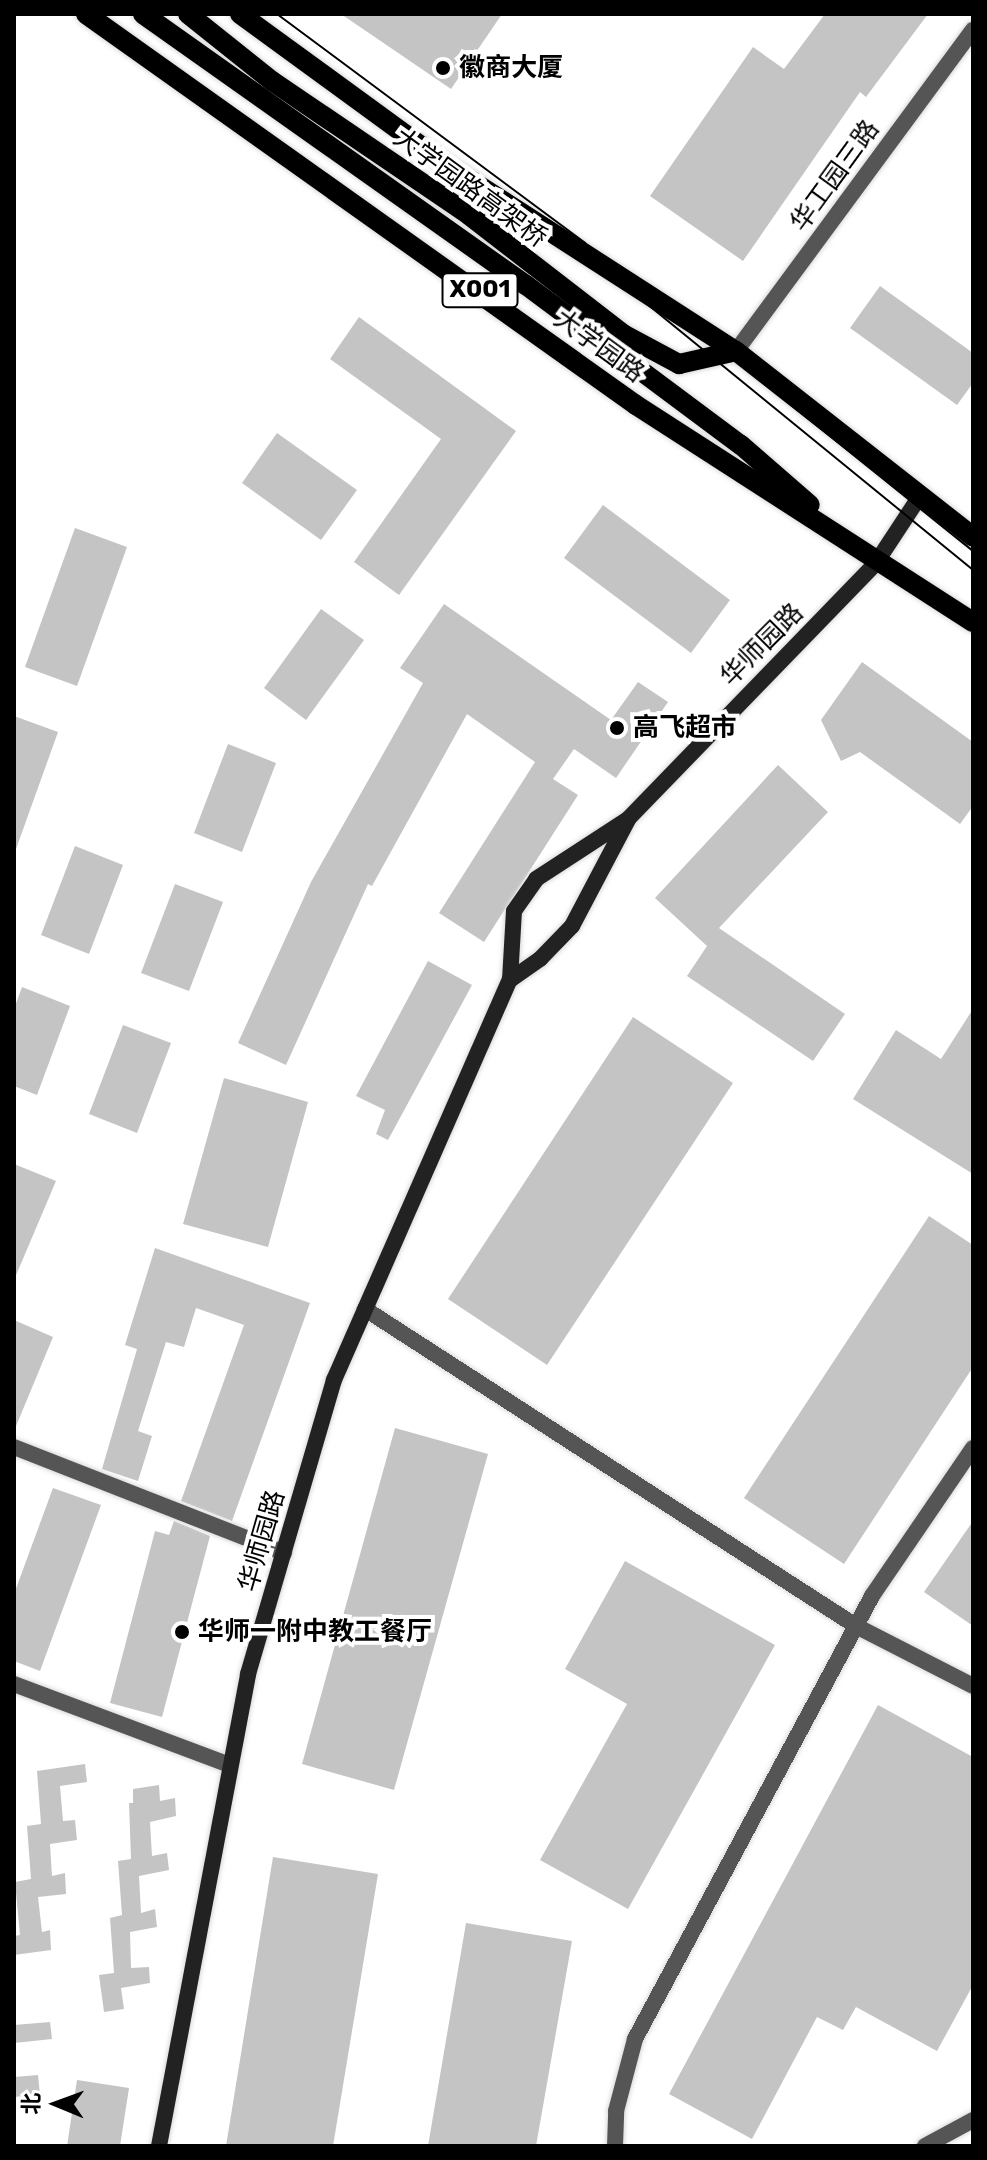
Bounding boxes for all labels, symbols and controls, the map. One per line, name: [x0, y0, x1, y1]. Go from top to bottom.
place label: 徽商大厦: [459, 52, 563, 84]
marker: 徽商大厦: [434, 59, 452, 77]
street label: 华工园三路: [784, 114, 886, 238]
street label: 大学园路高架桥: [387, 122, 553, 254]
road number: X001: [440, 270, 520, 310]
street label: 大学园路: [548, 303, 650, 389]
street label: 华师园路: [714, 597, 810, 693]
place label: 高飞超市: [633, 712, 737, 744]
marker: 高飞超市: [608, 719, 626, 737]
street label: 华师园路: [233, 1487, 291, 1595]
place label: 华师一附中教工餐厅: [198, 1616, 432, 1648]
marker: 华师一附中教工餐厅: [173, 1623, 191, 1641]
north arrow: [16, 2064, 96, 2144]
text: 北: [18, 2092, 45, 2115]

